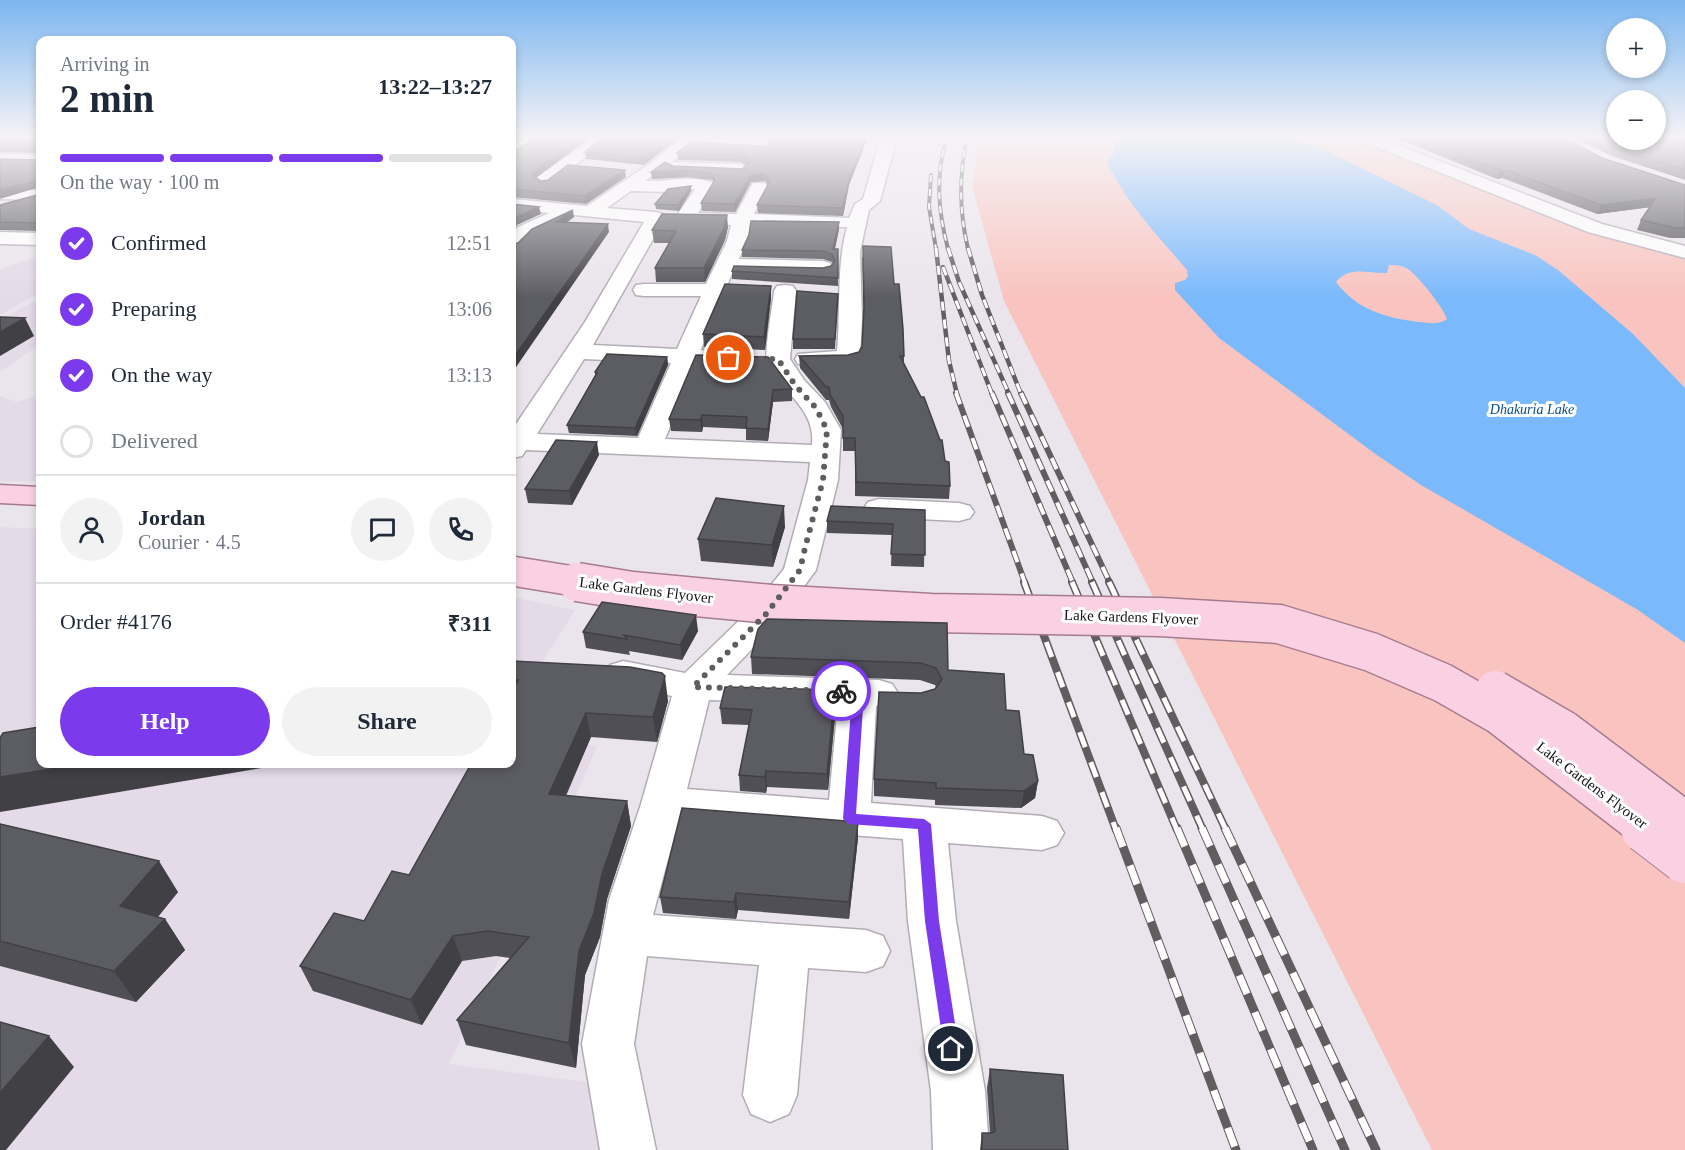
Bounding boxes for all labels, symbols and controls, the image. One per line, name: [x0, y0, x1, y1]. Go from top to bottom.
map controls: [1606, 18, 1666, 150]
button: +: [1606, 18, 1666, 78]
text: Arriving in: [60, 53, 149, 75]
text: 13:22–13:27: [378, 74, 492, 99]
text: 2 min: [60, 77, 154, 120]
button: −: [1606, 90, 1666, 150]
text: On the way · 100 m: [60, 171, 219, 193]
icon: check: [60, 227, 93, 260]
text: Confirmed: [111, 230, 206, 255]
text: 12:51: [446, 232, 492, 254]
icon: check: [60, 293, 93, 326]
text: Preparing: [111, 296, 197, 321]
text: 13:06: [446, 298, 492, 320]
pin: [703, 332, 754, 383]
icon: bag: [712, 341, 745, 374]
icon: check: [60, 359, 93, 392]
text: On the way: [111, 362, 212, 387]
text: 13:13: [446, 364, 492, 386]
water label: Dhakuria Lake: [1489, 402, 1574, 417]
text: Delivered: [111, 428, 198, 453]
button: person: [60, 498, 123, 561]
button: chat: [351, 498, 414, 561]
button: phone: [429, 498, 492, 561]
text: Jordan: [138, 505, 205, 530]
text: Courier · 4.5: [138, 531, 241, 553]
street label: Lake Gardens Flyover: [578, 574, 714, 606]
street label: Lake Gardens Flyover: [1064, 607, 1198, 627]
text: Order #4176: [60, 609, 172, 634]
text: ₹311: [448, 611, 492, 636]
courier: [811, 661, 871, 721]
icon: bike: [825, 675, 858, 708]
button: Help: [60, 687, 270, 756]
button: Share: [282, 687, 492, 756]
street label: Lake Gardens Flyover: [1534, 738, 1650, 832]
pin: [925, 1023, 976, 1074]
icon: home: [934, 1032, 967, 1065]

